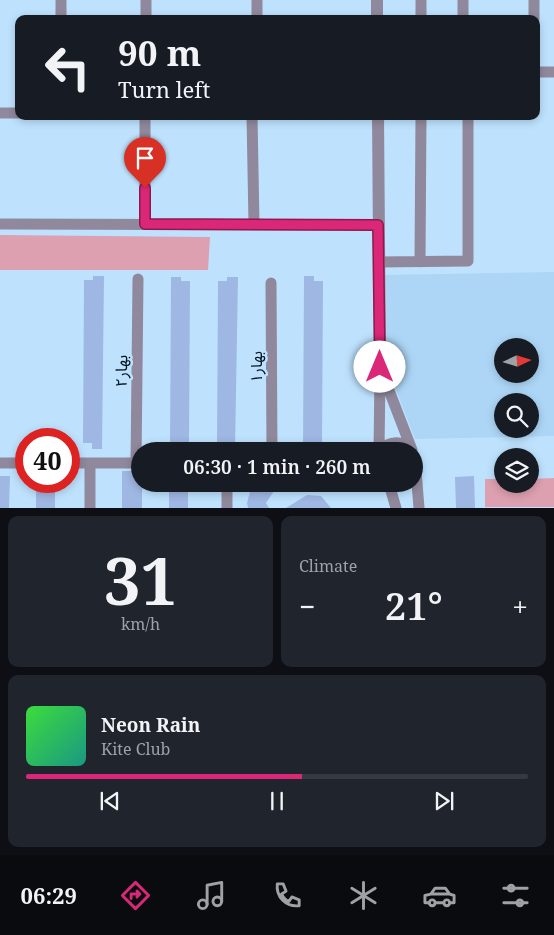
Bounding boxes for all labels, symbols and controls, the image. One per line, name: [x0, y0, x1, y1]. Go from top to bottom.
text: 90 m: [118, 29, 201, 76]
icon: left: [35, 35, 100, 100]
text: Turn left: [118, 74, 210, 104]
pin: [124, 137, 166, 188]
icon: arrive: [131, 144, 159, 172]
north arrow: [494, 338, 539, 382]
map controls: [494, 338, 539, 493]
position arrow: [353, 340, 405, 392]
street label: بهار۱: [245, 351, 267, 383]
street label: بهار۲: [110, 355, 132, 387]
button: search: [494, 393, 539, 438]
speed limit sign: 40: [15, 428, 80, 493]
button: layers: [494, 448, 539, 493]
text: 06:30 · 1 min · 260 m: [183, 454, 371, 480]
text: 31: [104, 536, 177, 624]
text: Climate: [299, 555, 357, 577]
text: 21°: [385, 579, 443, 631]
text: −: [299, 587, 315, 625]
text: +: [512, 587, 528, 625]
text: km/h: [121, 613, 160, 635]
text: Neon Rain: [101, 712, 200, 738]
text: Kite Club: [101, 738, 170, 760]
icon: previous: [96, 787, 124, 815]
icon: pause: [263, 787, 291, 815]
icon: next: [430, 787, 458, 815]
icon: directions: [118, 878, 153, 913]
icon: music: [194, 878, 229, 913]
icon: phone: [270, 878, 305, 913]
icon: climate: [346, 878, 381, 913]
icon: car: [422, 878, 457, 913]
icon: filters: [498, 878, 533, 913]
text: 06:29: [21, 880, 77, 910]

